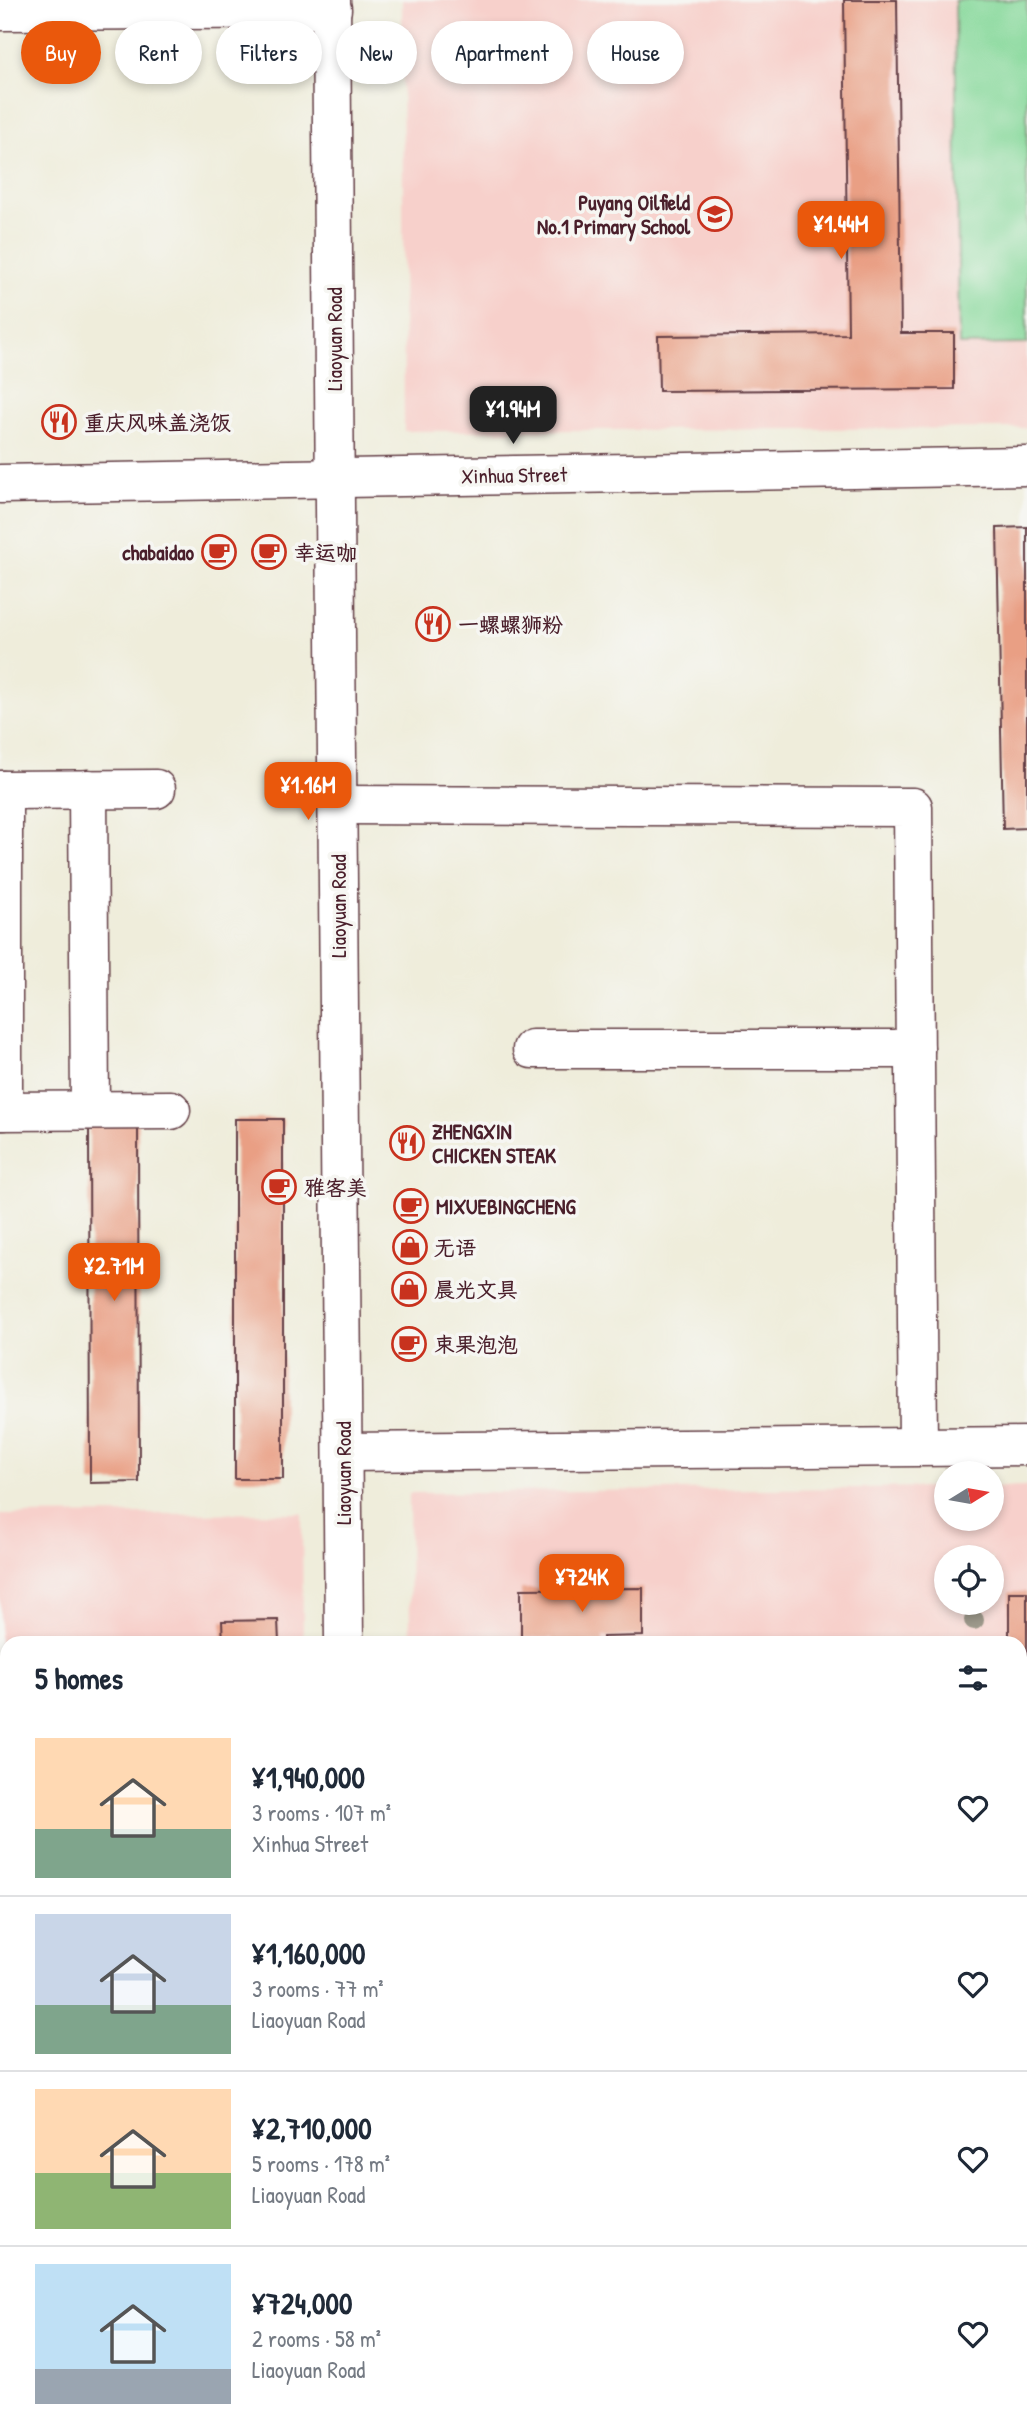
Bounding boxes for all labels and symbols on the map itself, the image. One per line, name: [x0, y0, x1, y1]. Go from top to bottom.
place label: Puyang Oilfield No.1 Primary School: [537, 188, 691, 242]
school or university icon: Puyang Oilfield No.1 Primary School: [696, 195, 734, 233]
pin: ¥1.44M: [784, 202, 898, 261]
street label: Liaoyuan Road: [320, 287, 349, 391]
pin: ¥1.94M: [456, 386, 570, 446]
restaurant icon: 重庆风味盖浇饭: [40, 403, 78, 441]
place label: 重庆风味盖浇饭: [84, 408, 231, 437]
street label: Xinhua Street: [461, 460, 568, 490]
cafe icon: chabaidao: [200, 533, 238, 571]
cafe icon: 幸运咖: [250, 533, 288, 571]
place label: chabaidao: [122, 538, 195, 567]
place label: 幸运咖: [294, 538, 357, 567]
restaurant icon: 一螺螺狮粉: [414, 605, 452, 643]
place label: 一螺螺狮粉: [458, 610, 563, 639]
pin: ¥1.16M: [251, 762, 365, 822]
street label: Liaoyuan Road: [324, 854, 353, 958]
place label: ZHENGXIN CHICKEN STEAK: [432, 1117, 556, 1170]
restaurant icon: ZHENGXIN CHICKEN STEAK: [388, 1124, 426, 1162]
cafe icon: 雅客美: [260, 1168, 298, 1206]
place label: 雅客美: [304, 1173, 367, 1202]
cafe icon: MIXUEBINGCHENG: [392, 1187, 430, 1225]
place label: MIXUEBINGCHENG: [436, 1192, 577, 1221]
shop icon: 无语: [391, 1228, 429, 1266]
place label: 无语: [434, 1233, 476, 1262]
pin: ¥2.71M: [57, 1244, 171, 1303]
shop icon: 晨光文具: [390, 1270, 428, 1308]
place label: 晨光文具: [434, 1275, 518, 1304]
cafe icon: 束果泡泡: [390, 1325, 428, 1363]
place label: 束果泡泡: [434, 1330, 518, 1359]
street label: Liaoyuan Road: [329, 1421, 358, 1525]
north arrow: [934, 1461, 1004, 1531]
pin: ¥724K: [533, 1554, 631, 1614]

